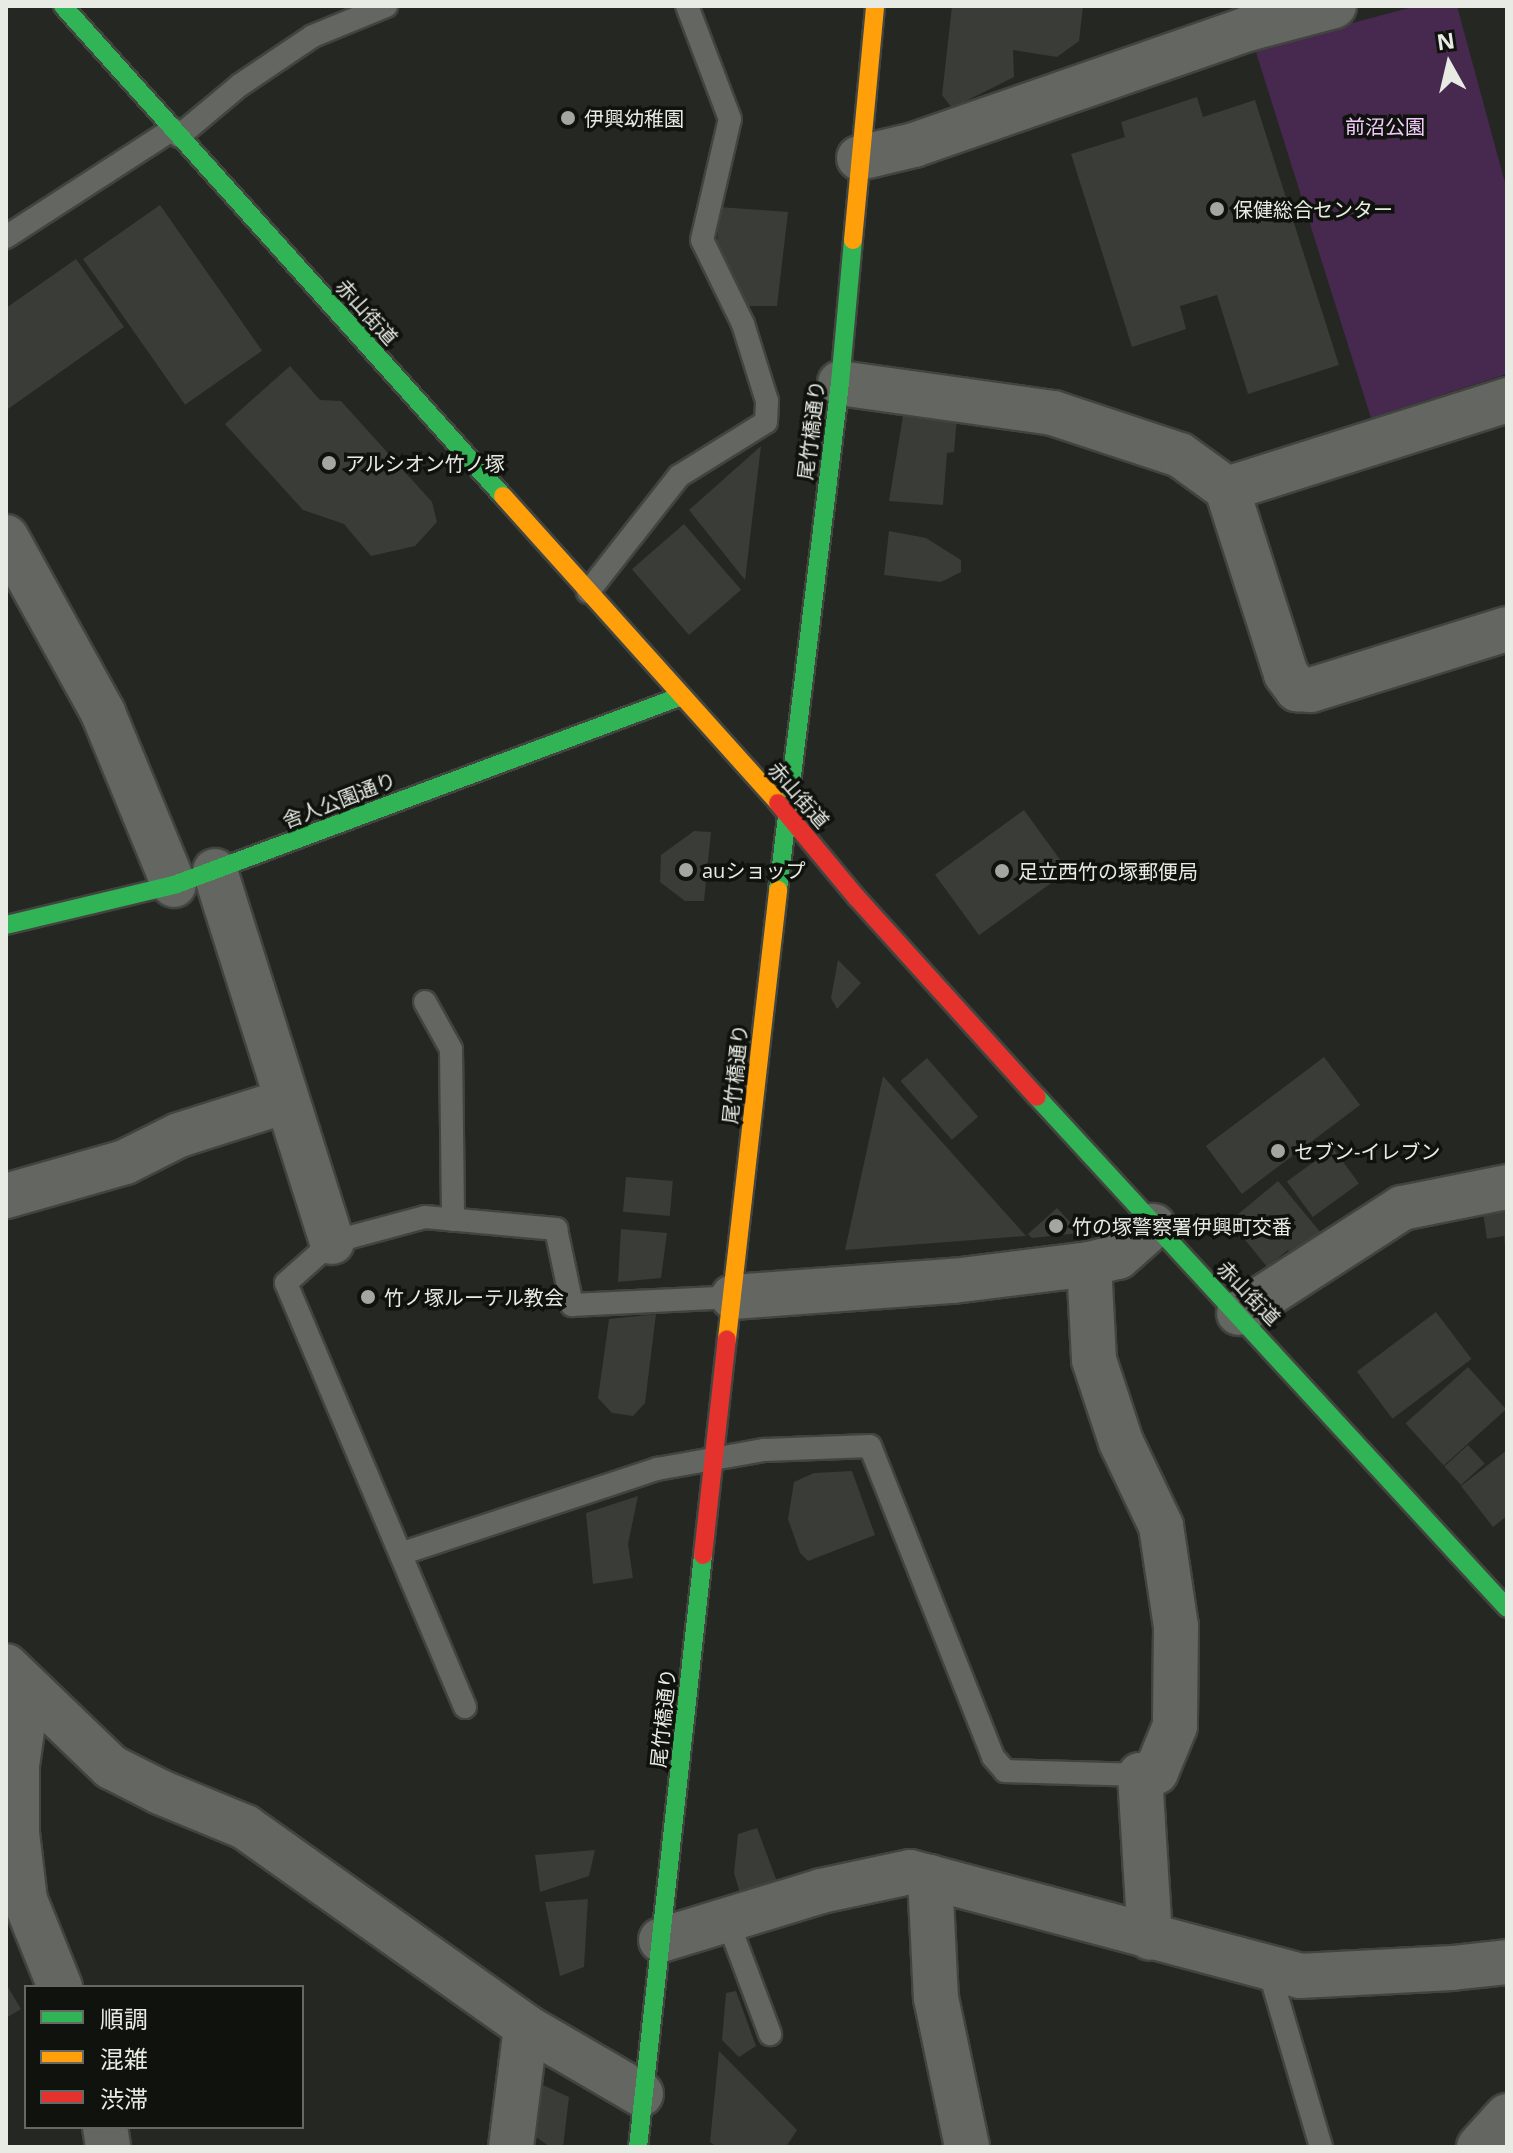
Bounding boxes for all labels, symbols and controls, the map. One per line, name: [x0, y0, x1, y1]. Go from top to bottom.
north arrow: [1409, 24, 1489, 104]
text: N: [1435, 24, 1457, 56]
place label: 伊興幼稚園: [584, 106, 684, 130]
marker: 伊興幼稚園: [559, 109, 577, 127]
park label: 前沼公園: [1345, 114, 1425, 138]
place label: 保健総合センター: [1233, 197, 1393, 221]
marker: 保健総合センター: [1208, 200, 1226, 218]
street label: 赤山街道: [331, 274, 403, 350]
street label: 尾竹橋通り: [793, 379, 829, 481]
place label: アルシオン竹ノ塚: [345, 451, 505, 475]
marker: アルシオン竹ノ塚: [320, 454, 338, 472]
street label: 赤山街道: [764, 757, 834, 833]
street label: 舎人公園通り: [279, 767, 399, 833]
place label: auショップ: [702, 858, 805, 882]
place label: 足立西竹の塚郵便局: [1018, 859, 1198, 883]
marker: auショップ: [677, 861, 695, 879]
marker: 足立西竹の塚郵便局: [993, 862, 1011, 880]
street label: 尾竹橋通り: [718, 1023, 752, 1125]
place label: セブン-イレブン: [1294, 1139, 1440, 1163]
marker: セブン-イレブン: [1269, 1142, 1287, 1160]
place label: 竹の塚警察署伊興町交番: [1072, 1214, 1292, 1238]
marker: 竹の塚警察署伊興町交番: [1047, 1217, 1065, 1235]
street label: 赤山街道: [1213, 1256, 1285, 1330]
place label: 竹ノ塚ルーテル教会: [384, 1285, 564, 1309]
marker: 竹ノ塚ルーテル教会: [359, 1288, 377, 1306]
street label: 尾竹橋通り: [646, 1667, 680, 1769]
legend: [24, 1985, 304, 2129]
text: 順調: [100, 2002, 148, 2035]
text: 混雑: [100, 2042, 148, 2075]
text: 渋滞: [100, 2082, 148, 2115]

